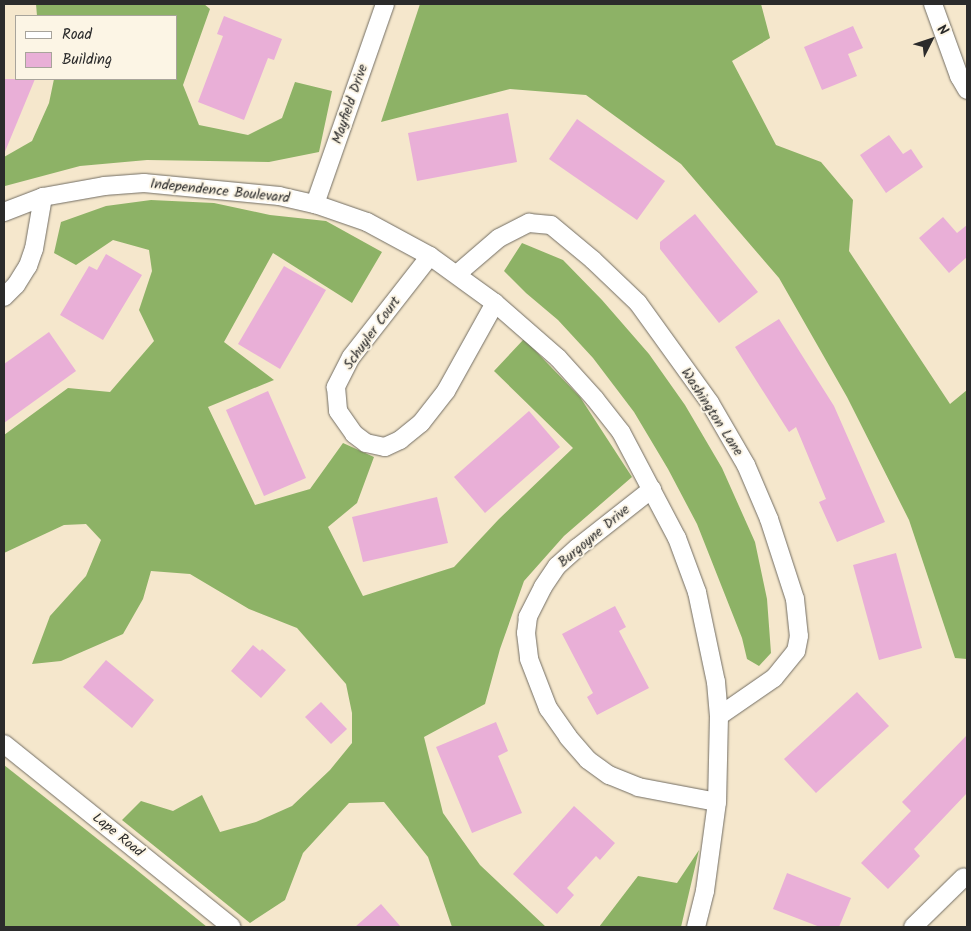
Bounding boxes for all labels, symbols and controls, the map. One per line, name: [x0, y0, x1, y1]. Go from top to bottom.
legend: [15, 15, 178, 80]
north arrow: [906, 15, 956, 65]
text: N: [931, 20, 954, 41]
text: Road: [62, 23, 92, 47]
text: Building: [62, 48, 112, 72]
street label: Mayfield Drive: [329, 62, 371, 146]
street label: Independence Boulevard: [149, 175, 291, 207]
street label: Schuyler Court: [340, 293, 404, 373]
street label: Washington Lane: [677, 365, 747, 459]
street label: Burgoyne Drive: [555, 501, 633, 571]
street label: Lape Road: [89, 809, 147, 861]

